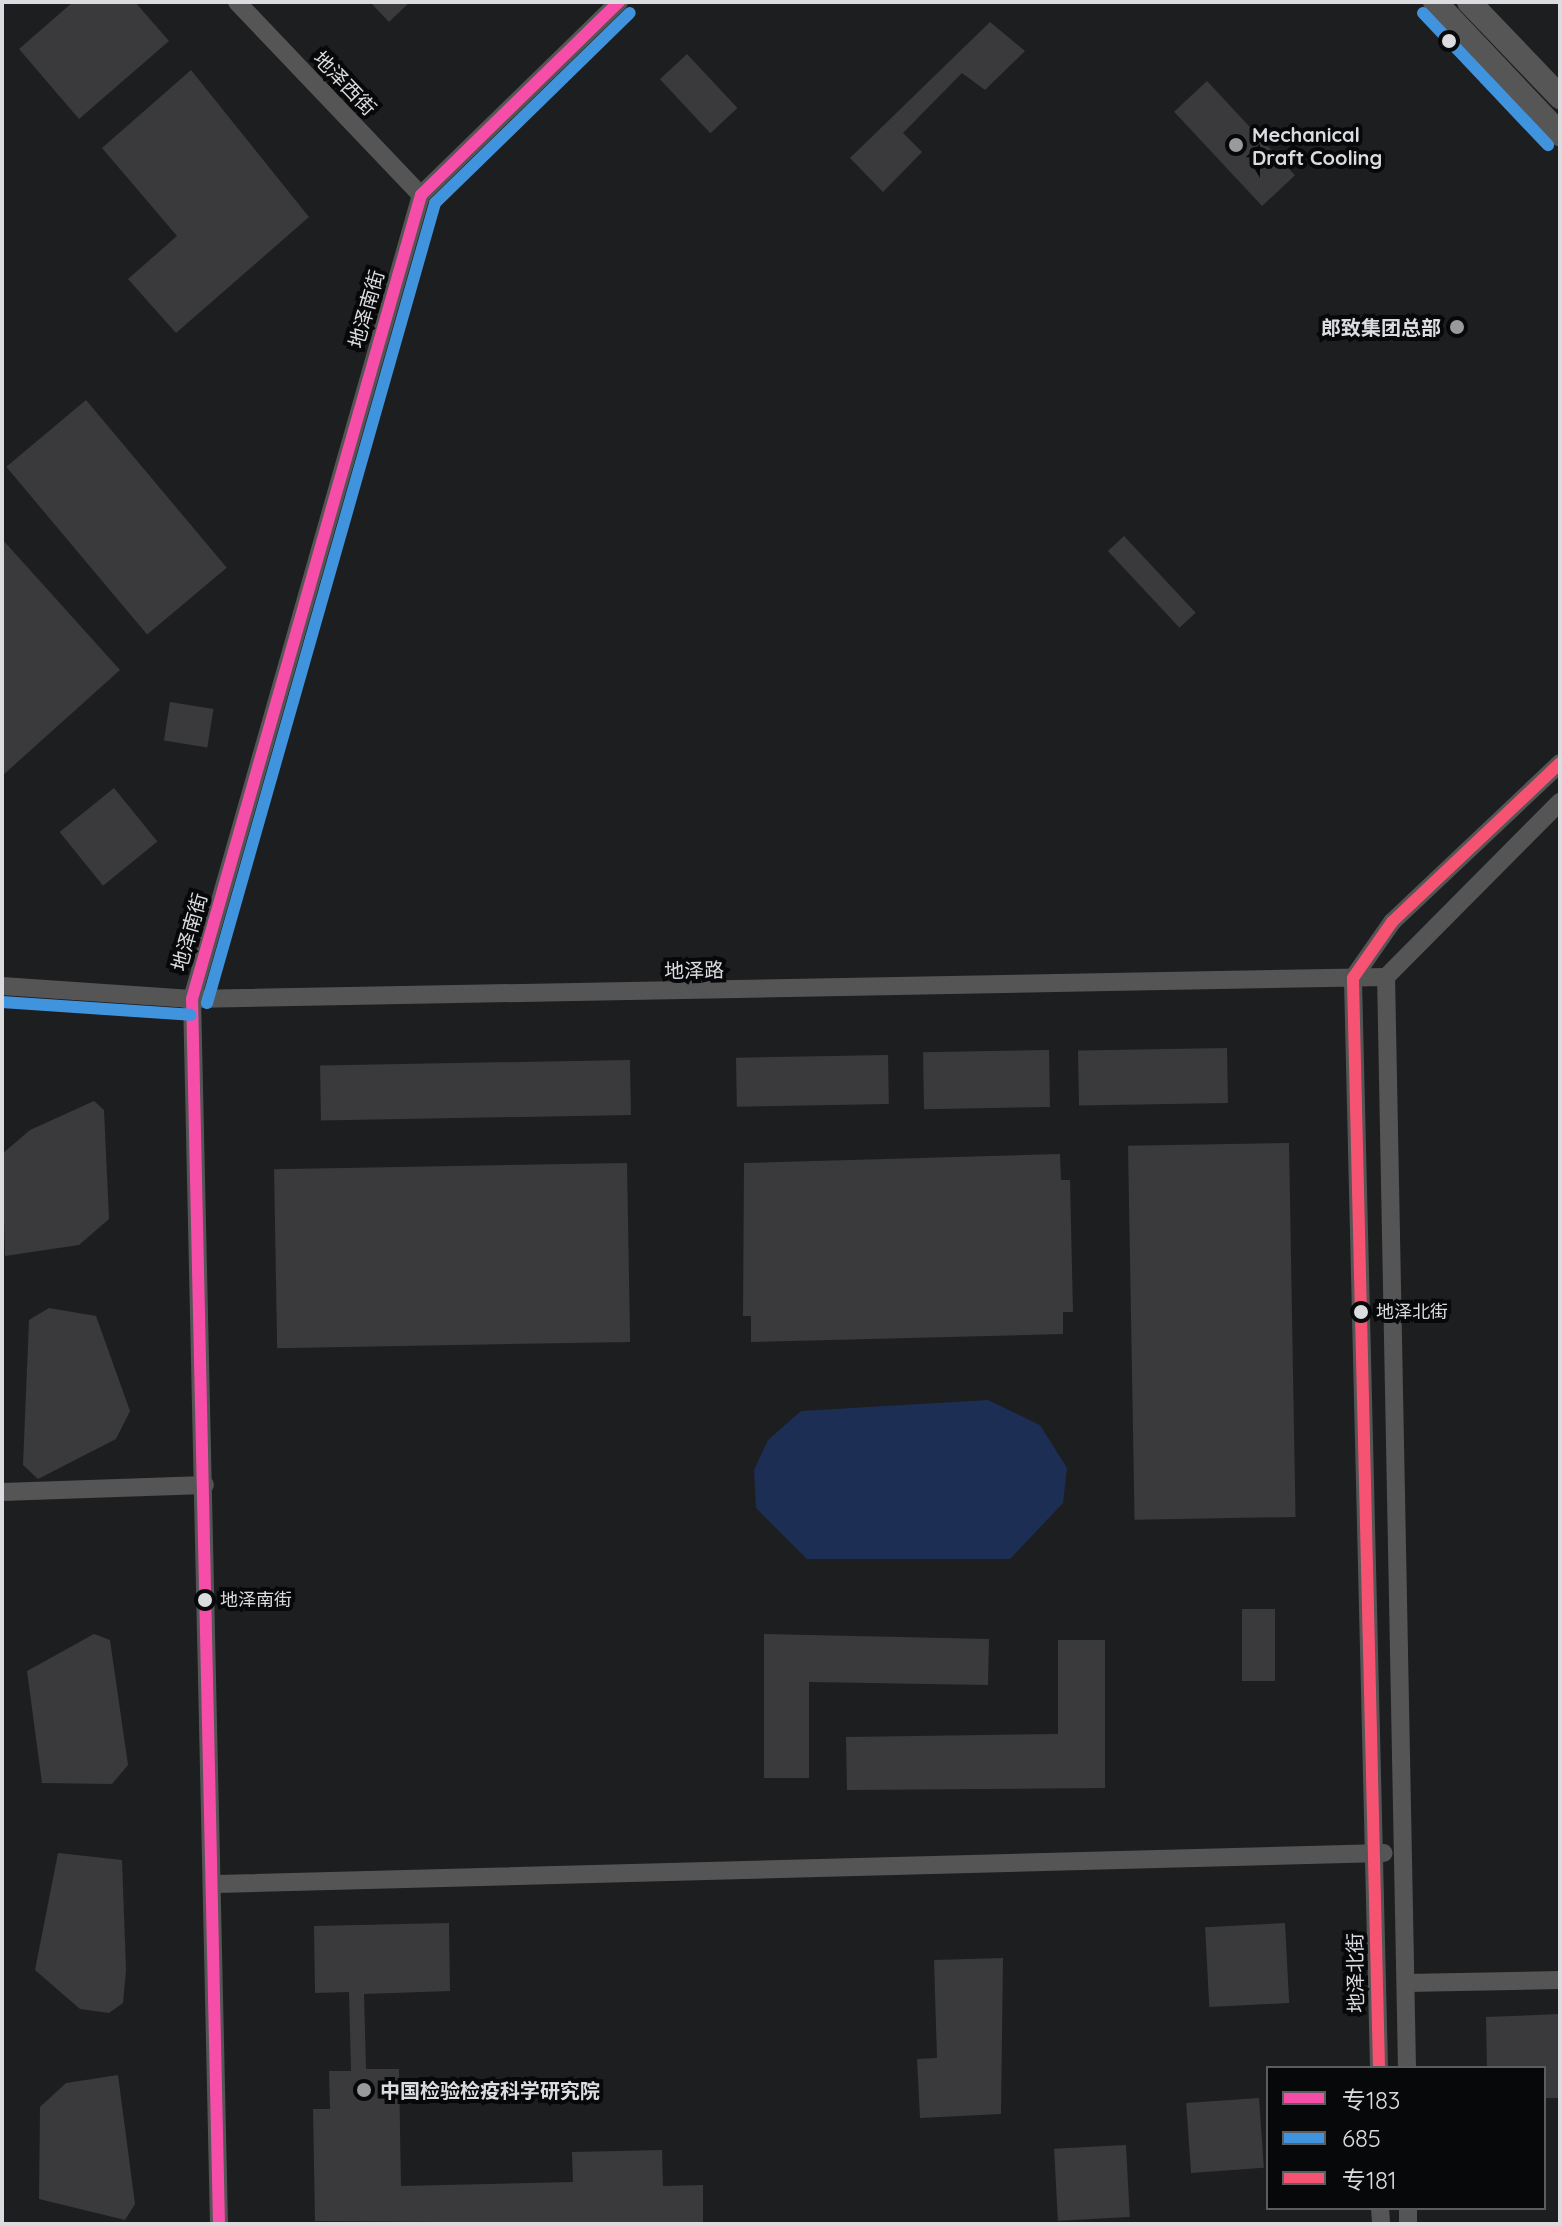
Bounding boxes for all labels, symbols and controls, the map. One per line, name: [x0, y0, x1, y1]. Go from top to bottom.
unlabelled marker: [1441, 33, 1457, 49]
street label: 地泽西街: [309, 46, 381, 120]
place label: Mechanical Draft Cooling: [1252, 122, 1382, 169]
marker: Mechanical Draft Cooling: [1227, 136, 1245, 154]
street label: 地泽南街: [343, 267, 389, 351]
place label: 郎致集团总部: [1321, 315, 1441, 339]
marker: 郎致集团总部: [1448, 318, 1466, 336]
street label: 地泽南街: [166, 890, 212, 974]
street label: 地泽路: [664, 957, 724, 983]
place label: 地泽北街: [1376, 1301, 1448, 1323]
marker: 地泽北街: [1353, 1304, 1369, 1320]
place label: 地泽南街: [220, 1589, 292, 1611]
marker: 地泽南街: [197, 1592, 213, 1608]
street label: 地泽北街: [1342, 1933, 1368, 2013]
legend: [1266, 2066, 1546, 2210]
place label: 中国检验检疫科学研究院: [380, 2078, 600, 2102]
marker: 中国检验检疫科学研究院: [355, 2081, 373, 2099]
text: 专183: [1342, 2085, 1400, 2115]
text: 685: [1342, 2123, 1381, 2153]
text: 专181: [1342, 2165, 1397, 2195]

